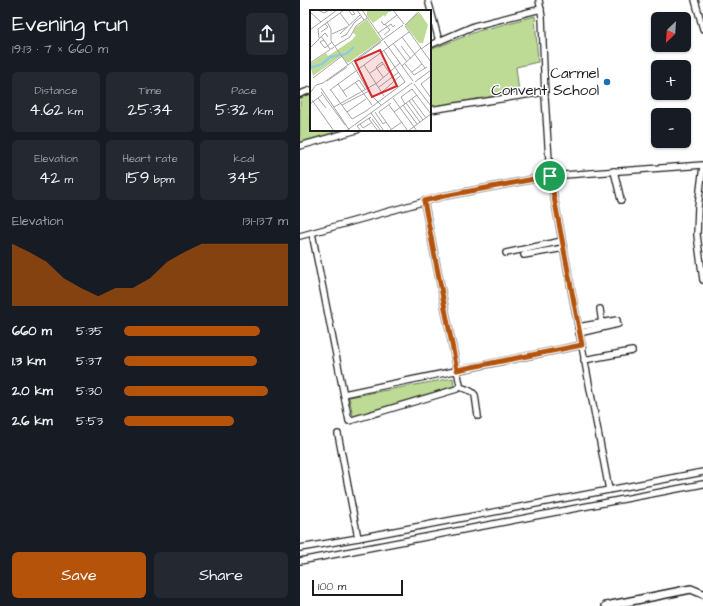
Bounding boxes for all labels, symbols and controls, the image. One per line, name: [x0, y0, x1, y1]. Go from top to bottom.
text: Evening run: [12, 9, 128, 40]
inset map: [310, 10, 431, 131]
north arrow: [651, 12, 691, 52]
map controls: [651, 12, 691, 148]
button: share: [246, 13, 288, 55]
text: 19:13 · 7 × 660 m: [12, 40, 108, 58]
button: +: [651, 60, 691, 100]
place label: Carmel Convent School: [491, 63, 599, 101]
marker: Carmel Convent School: [602, 77, 612, 87]
text: Distance: [35, 83, 77, 98]
text: Time: [138, 83, 162, 98]
text: Pace: [231, 83, 257, 98]
text: 4.62: [29, 98, 63, 122]
text: 25:34: [128, 98, 172, 122]
text: 5:32: [215, 98, 248, 122]
text: km: [63, 104, 83, 119]
text: /km: [248, 104, 273, 119]
button: −: [651, 108, 691, 148]
text: Elevation: [34, 151, 78, 166]
text: Heart rate: [122, 151, 178, 166]
text: kcal: [233, 151, 255, 166]
pin: [533, 159, 567, 193]
icon: arrive: [539, 165, 561, 187]
text: 42: [39, 166, 60, 190]
text: 159: [125, 166, 149, 190]
text: 345: [228, 166, 260, 190]
text: m: [60, 172, 73, 187]
text: bpm: [149, 172, 175, 187]
text: Elevation: [12, 212, 63, 230]
text: 131–137 m: [242, 212, 288, 230]
text: 660 m: [12, 322, 52, 340]
text: 5:35: [76, 322, 103, 340]
text: 1.3 km: [12, 352, 45, 370]
text: 5:37: [76, 352, 102, 370]
text: 2.0 km: [12, 382, 53, 400]
text: 5:30: [76, 382, 102, 400]
text: 2.6 km: [12, 412, 53, 430]
text: 5:53: [76, 412, 103, 430]
button: Save: [12, 552, 146, 598]
button: Share: [154, 552, 288, 598]
scale bar: [312, 578, 403, 597]
text: 100 m: [318, 579, 346, 594]

